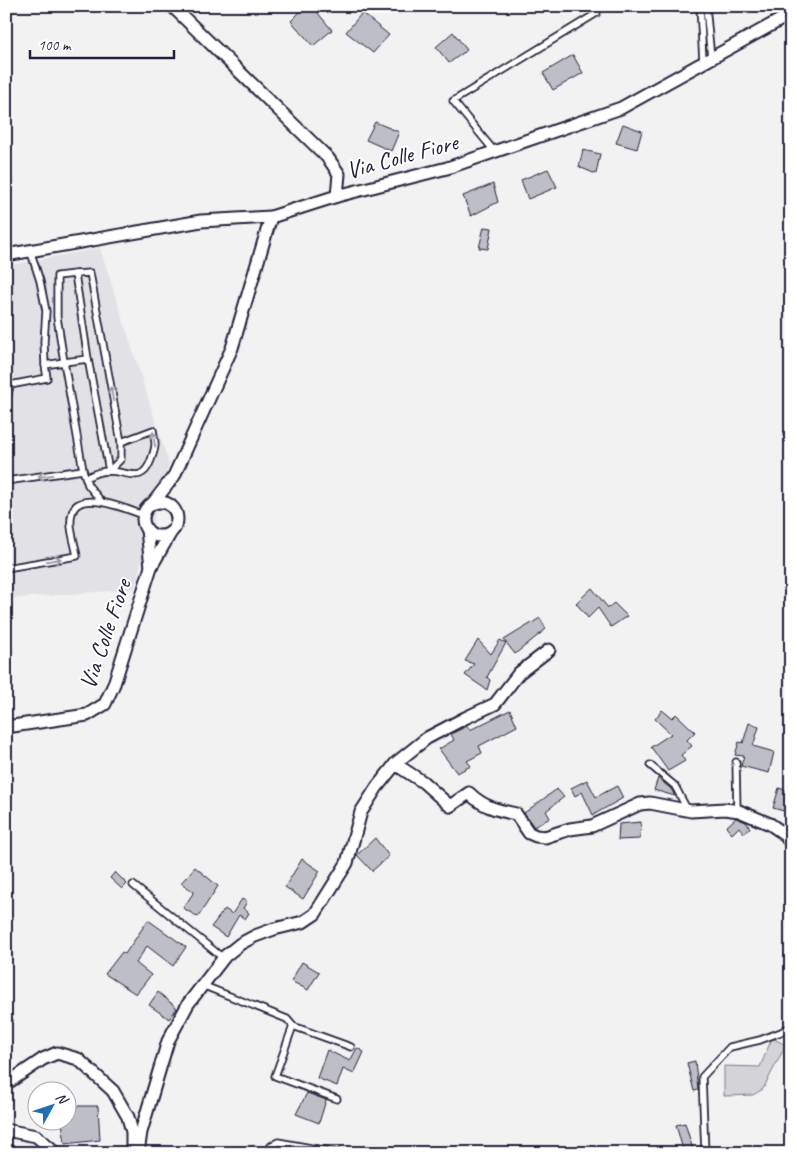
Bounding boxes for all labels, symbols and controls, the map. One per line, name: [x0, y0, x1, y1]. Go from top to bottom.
scale bar: [30, 28, 174, 60]
text: 100 m: [38, 36, 72, 55]
street label: Via Colle Fiore: [343, 126, 463, 185]
one-way arrow: [107, 386, 117, 402]
one-way arrow: [149, 432, 159, 448]
one-way arrow: [37, 471, 53, 481]
one-way arrow: [46, 554, 62, 564]
street label: Via Colle Fiore: [72, 573, 138, 693]
north arrow: [28, 1082, 78, 1132]
text: N: [52, 1089, 72, 1109]

